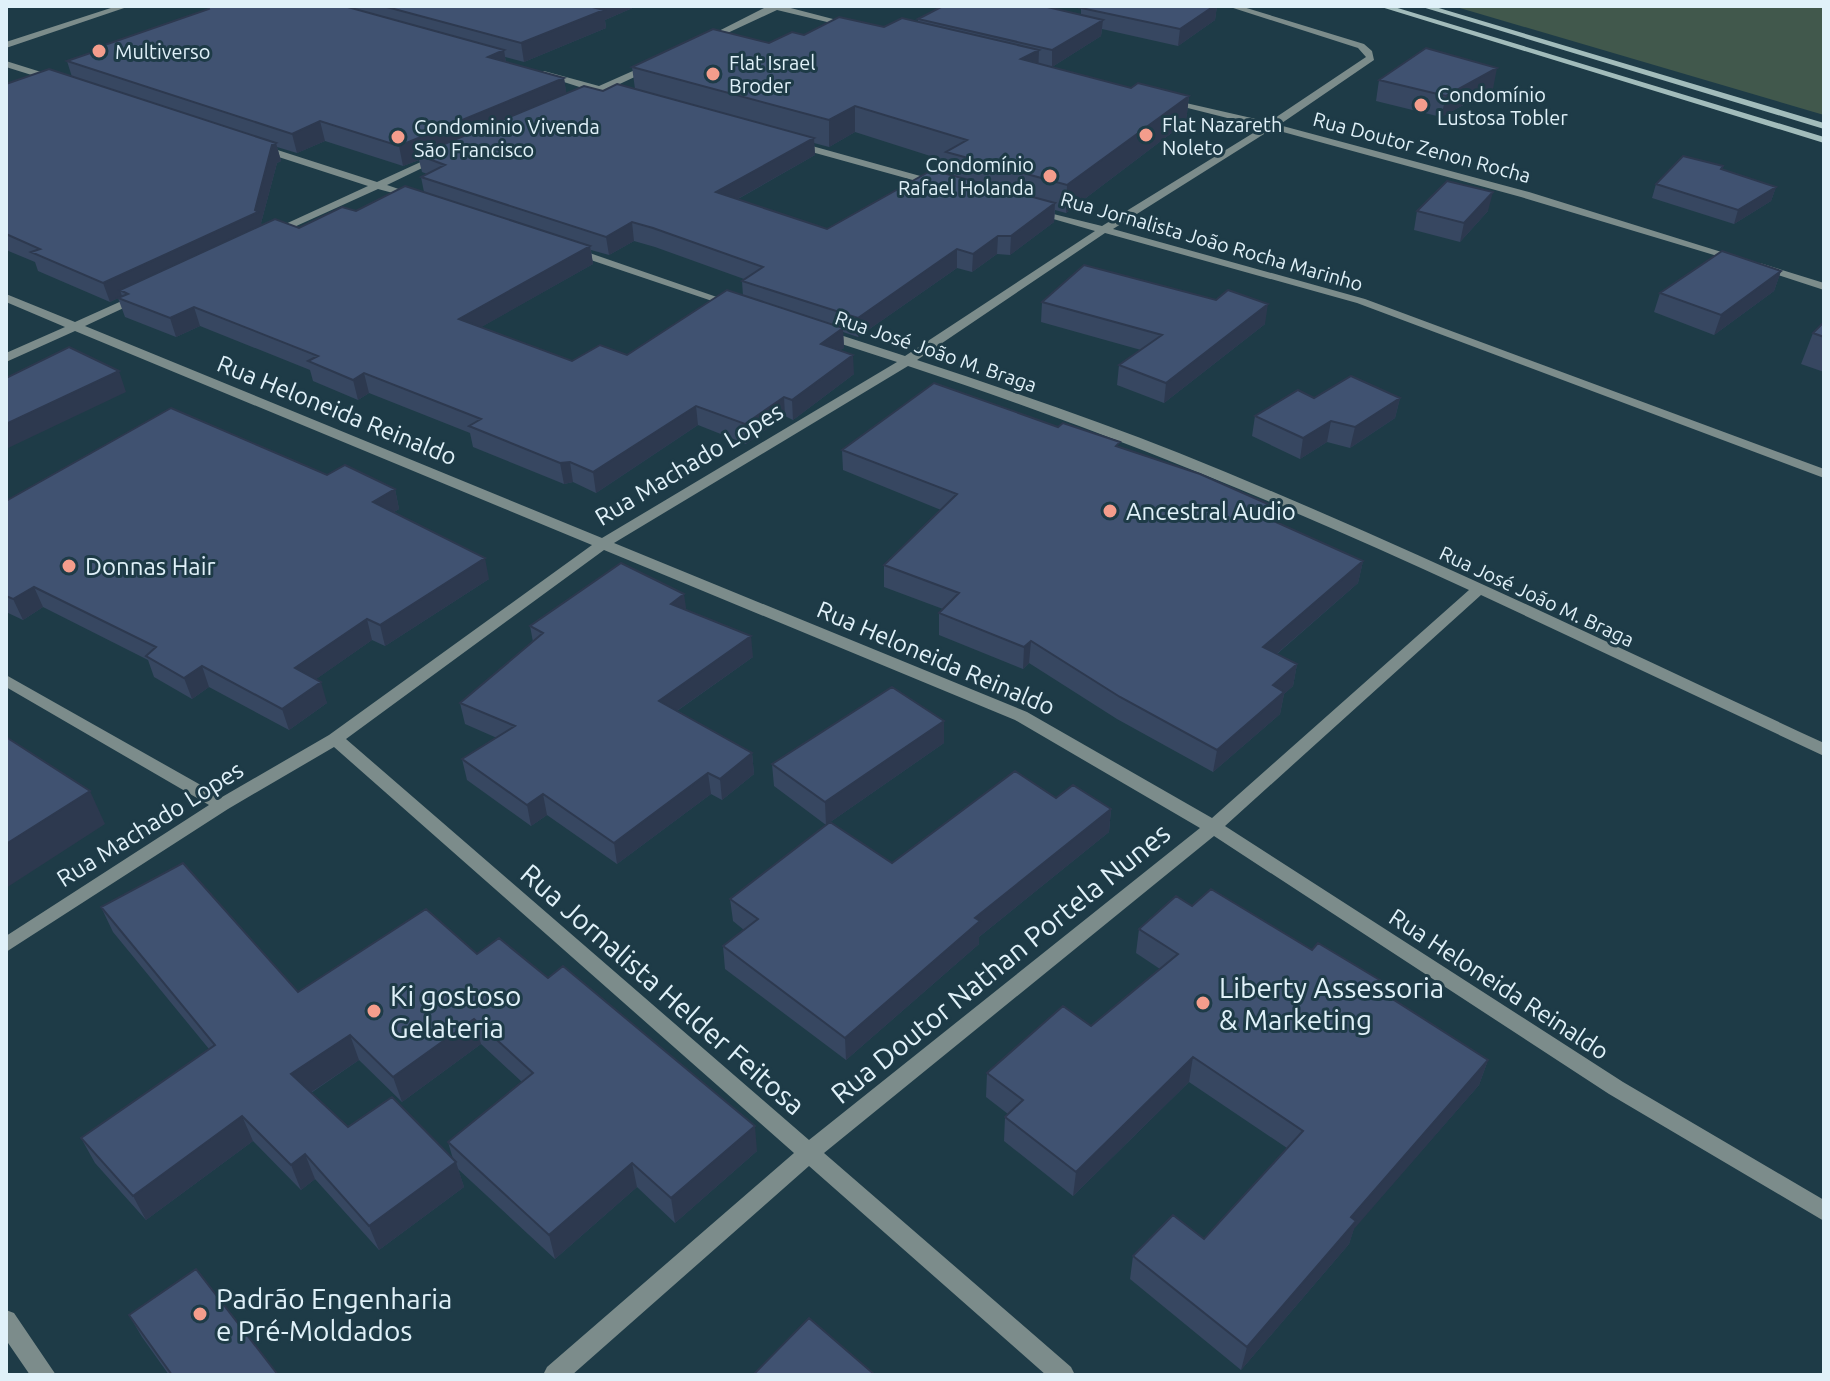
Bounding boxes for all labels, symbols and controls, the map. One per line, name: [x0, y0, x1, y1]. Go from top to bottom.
place label: Multiverso: [115, 40, 210, 63]
marker: Multiverso: [90, 42, 108, 60]
place label: Flat Israel Broder: [729, 51, 815, 97]
marker: Flat Israel Broder: [704, 65, 722, 83]
place label: Condomínio Lustosa Tobler: [1437, 83, 1568, 129]
marker: Condomínio Lustosa Tobler: [1412, 96, 1430, 114]
street label: Rua Doutor Zenon Rocha: [1311, 107, 1533, 187]
place label: Flat Nazareth Noleto: [1162, 113, 1282, 159]
place label: Condominio Vivenda São Francisco: [414, 115, 600, 161]
marker: Flat Nazareth Noleto: [1137, 126, 1155, 144]
marker: Condominio Vivenda São Francisco: [389, 128, 407, 146]
place label: Condomínio Rafael Holanda: [898, 153, 1034, 199]
marker: Condomínio Rafael Holanda: [1041, 167, 1059, 185]
street label: Rua Jornalista João Rocha Marinho: [1058, 187, 1366, 295]
street label: Rua José João M. Braga: [832, 306, 1040, 396]
street label: Rua Heloneida Reinaldo: [213, 350, 461, 470]
street label: Rua Machado Lopes: [590, 397, 788, 531]
place label: Ancestral Audio: [1126, 498, 1296, 525]
marker: Ancestral Audio: [1101, 502, 1119, 520]
street label: Rua José João M. Braga: [1436, 541, 1638, 651]
place label: Donnas Hair: [85, 553, 216, 580]
marker: Donnas Hair: [60, 557, 78, 575]
street label: Rua Heloneida Reinaldo: [813, 596, 1059, 720]
street label: Rua Machado Lopes: [52, 756, 248, 892]
street label: Rua Doutor Nathan Portela Nunes: [825, 817, 1175, 1109]
street label: Rua Jornalista Helder Feitosa: [515, 857, 811, 1121]
street label: Rua Heloneida Reinaldo: [1384, 903, 1614, 1065]
place label: Liberty Assessoria & Marketing: [1219, 972, 1444, 1035]
place label: Ki gostoso Gelateria: [390, 980, 521, 1043]
marker: Liberty Assessoria & Marketing: [1194, 994, 1212, 1012]
marker: Ki gostoso Gelateria: [365, 1002, 383, 1020]
place label: Padrão Engenharia e Pré-Moldados: [216, 1283, 452, 1346]
marker: Padrão Engenharia e Pré-Moldados: [191, 1305, 209, 1323]

